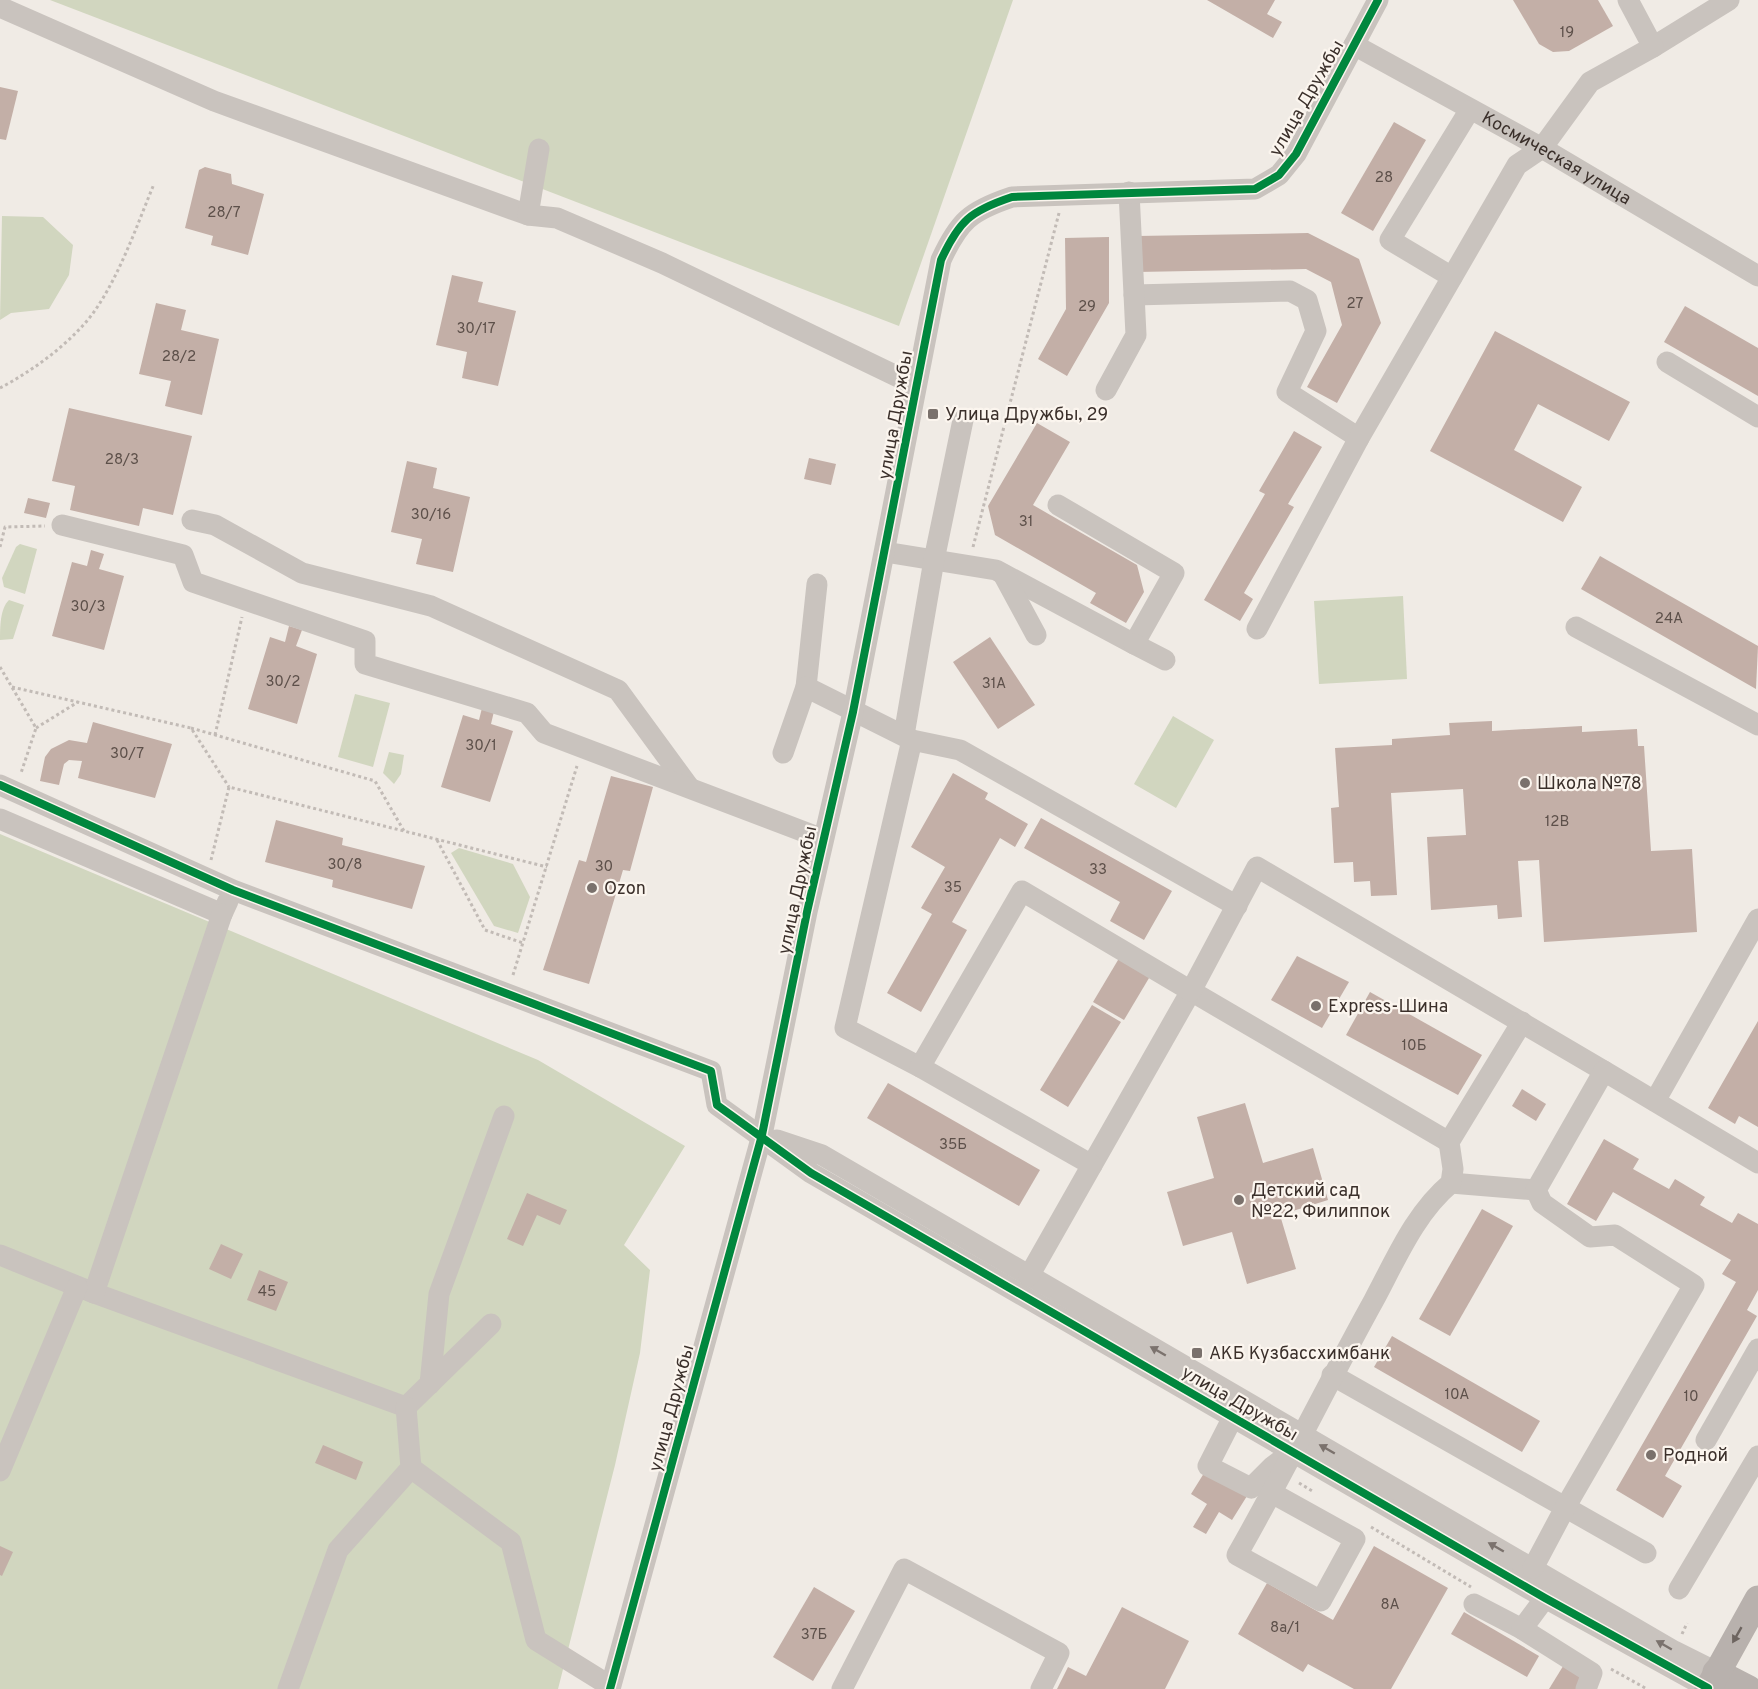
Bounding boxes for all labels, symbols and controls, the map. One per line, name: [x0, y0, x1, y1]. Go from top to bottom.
house number: 19: [1560, 24, 1574, 43]
street label: улица Дружбы: [1265, 36, 1350, 161]
street label: Космическая улица: [1477, 107, 1635, 211]
house number: 28: [1375, 169, 1393, 188]
house number: 28/7: [207, 204, 241, 223]
house number: 27: [1347, 295, 1364, 314]
house number: 29: [1078, 298, 1096, 317]
house number: 30/17: [456, 320, 496, 339]
house number: 28/2: [162, 348, 196, 367]
street label: улица Дружбы: [874, 349, 919, 482]
place label: Улица Дружбы, 29: [945, 404, 1108, 427]
marker: Улица Дружбы, 29: [926, 407, 940, 421]
house number: 28/3: [105, 451, 139, 470]
house number: 30/16: [411, 506, 451, 525]
house number: 31: [1019, 513, 1033, 532]
house number: 30/3: [71, 598, 105, 617]
house number: 24А: [1655, 610, 1683, 629]
house number: 30/2: [265, 673, 301, 692]
house number: 31А: [982, 675, 1006, 694]
house number: 30/1: [465, 737, 497, 756]
house number: 30/7: [110, 745, 144, 764]
place label: Школа №78: [1537, 773, 1642, 796]
marker: Школа №78: [1518, 776, 1532, 790]
house number: 12В: [1545, 813, 1569, 832]
street label: улица Дружбы: [774, 824, 823, 957]
house number: 30/8: [327, 856, 363, 875]
house number: 30: [595, 858, 613, 877]
house number: 33: [1089, 861, 1107, 880]
place label: Ozon: [604, 878, 646, 901]
house number: 35: [944, 879, 962, 898]
marker: Ozon: [585, 881, 599, 895]
place label: Express-Шина: [1328, 996, 1448, 1019]
marker: Express-Шина: [1309, 999, 1323, 1013]
house number: 10Б: [1401, 1037, 1427, 1056]
house number: 35Б: [939, 1136, 967, 1155]
place label: Детский сад №22, Филиппок: [1251, 1180, 1390, 1224]
marker: Детский сад №22, Филиппок: [1232, 1193, 1246, 1207]
house number: 45: [258, 1283, 276, 1302]
street label: улица Дружбы: [644, 1342, 700, 1475]
place label: АКБ Кузбассхимбанк: [1209, 1343, 1390, 1366]
one-way arrow: [1149, 1346, 1166, 1356]
marker: АКБ Кузбассхимбанк: [1190, 1346, 1204, 1360]
street label: улица Дружбы: [1177, 1362, 1302, 1447]
house number: 10А: [1445, 1386, 1469, 1405]
house number: 10: [1683, 1388, 1699, 1407]
one-way arrow: [1318, 1444, 1335, 1454]
place label: Родной: [1663, 1445, 1728, 1468]
marker: Родной: [1644, 1448, 1658, 1462]
one-way arrow: [1488, 1541, 1504, 1552]
house number: 8А: [1380, 1596, 1400, 1615]
house number: 8а/1: [1270, 1619, 1300, 1638]
house number: 37Б: [801, 1626, 827, 1645]
one-way arrow: [1732, 1627, 1742, 1644]
one-way arrow: [1656, 1639, 1672, 1650]

